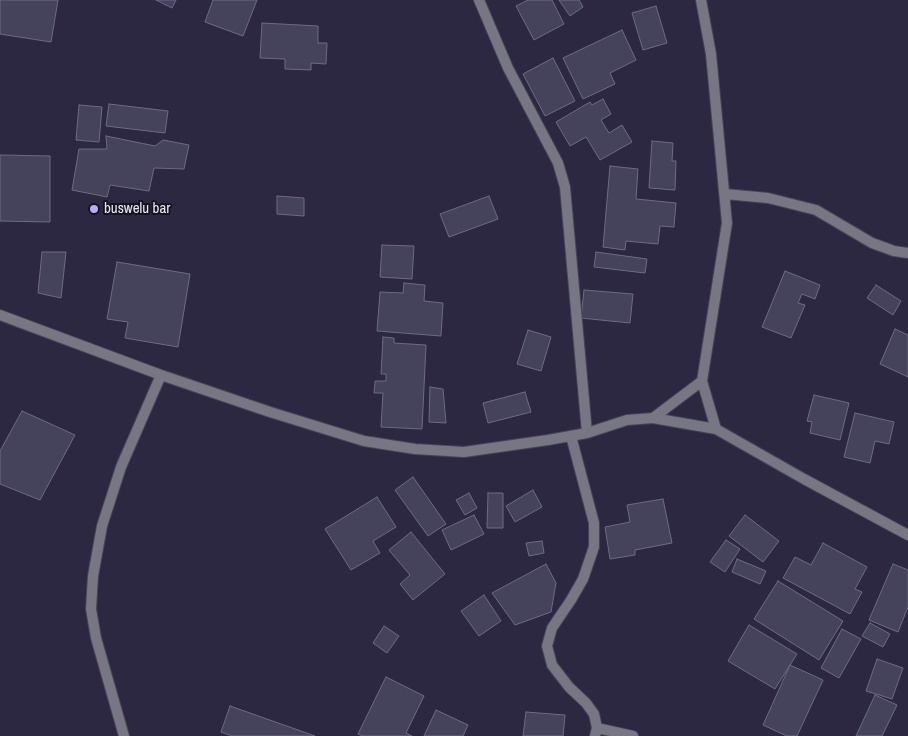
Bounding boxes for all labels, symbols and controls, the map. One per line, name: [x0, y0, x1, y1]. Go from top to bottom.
place label: buswelu bar: [104, 200, 170, 218]
marker: buswelu bar: [88, 203, 100, 215]

